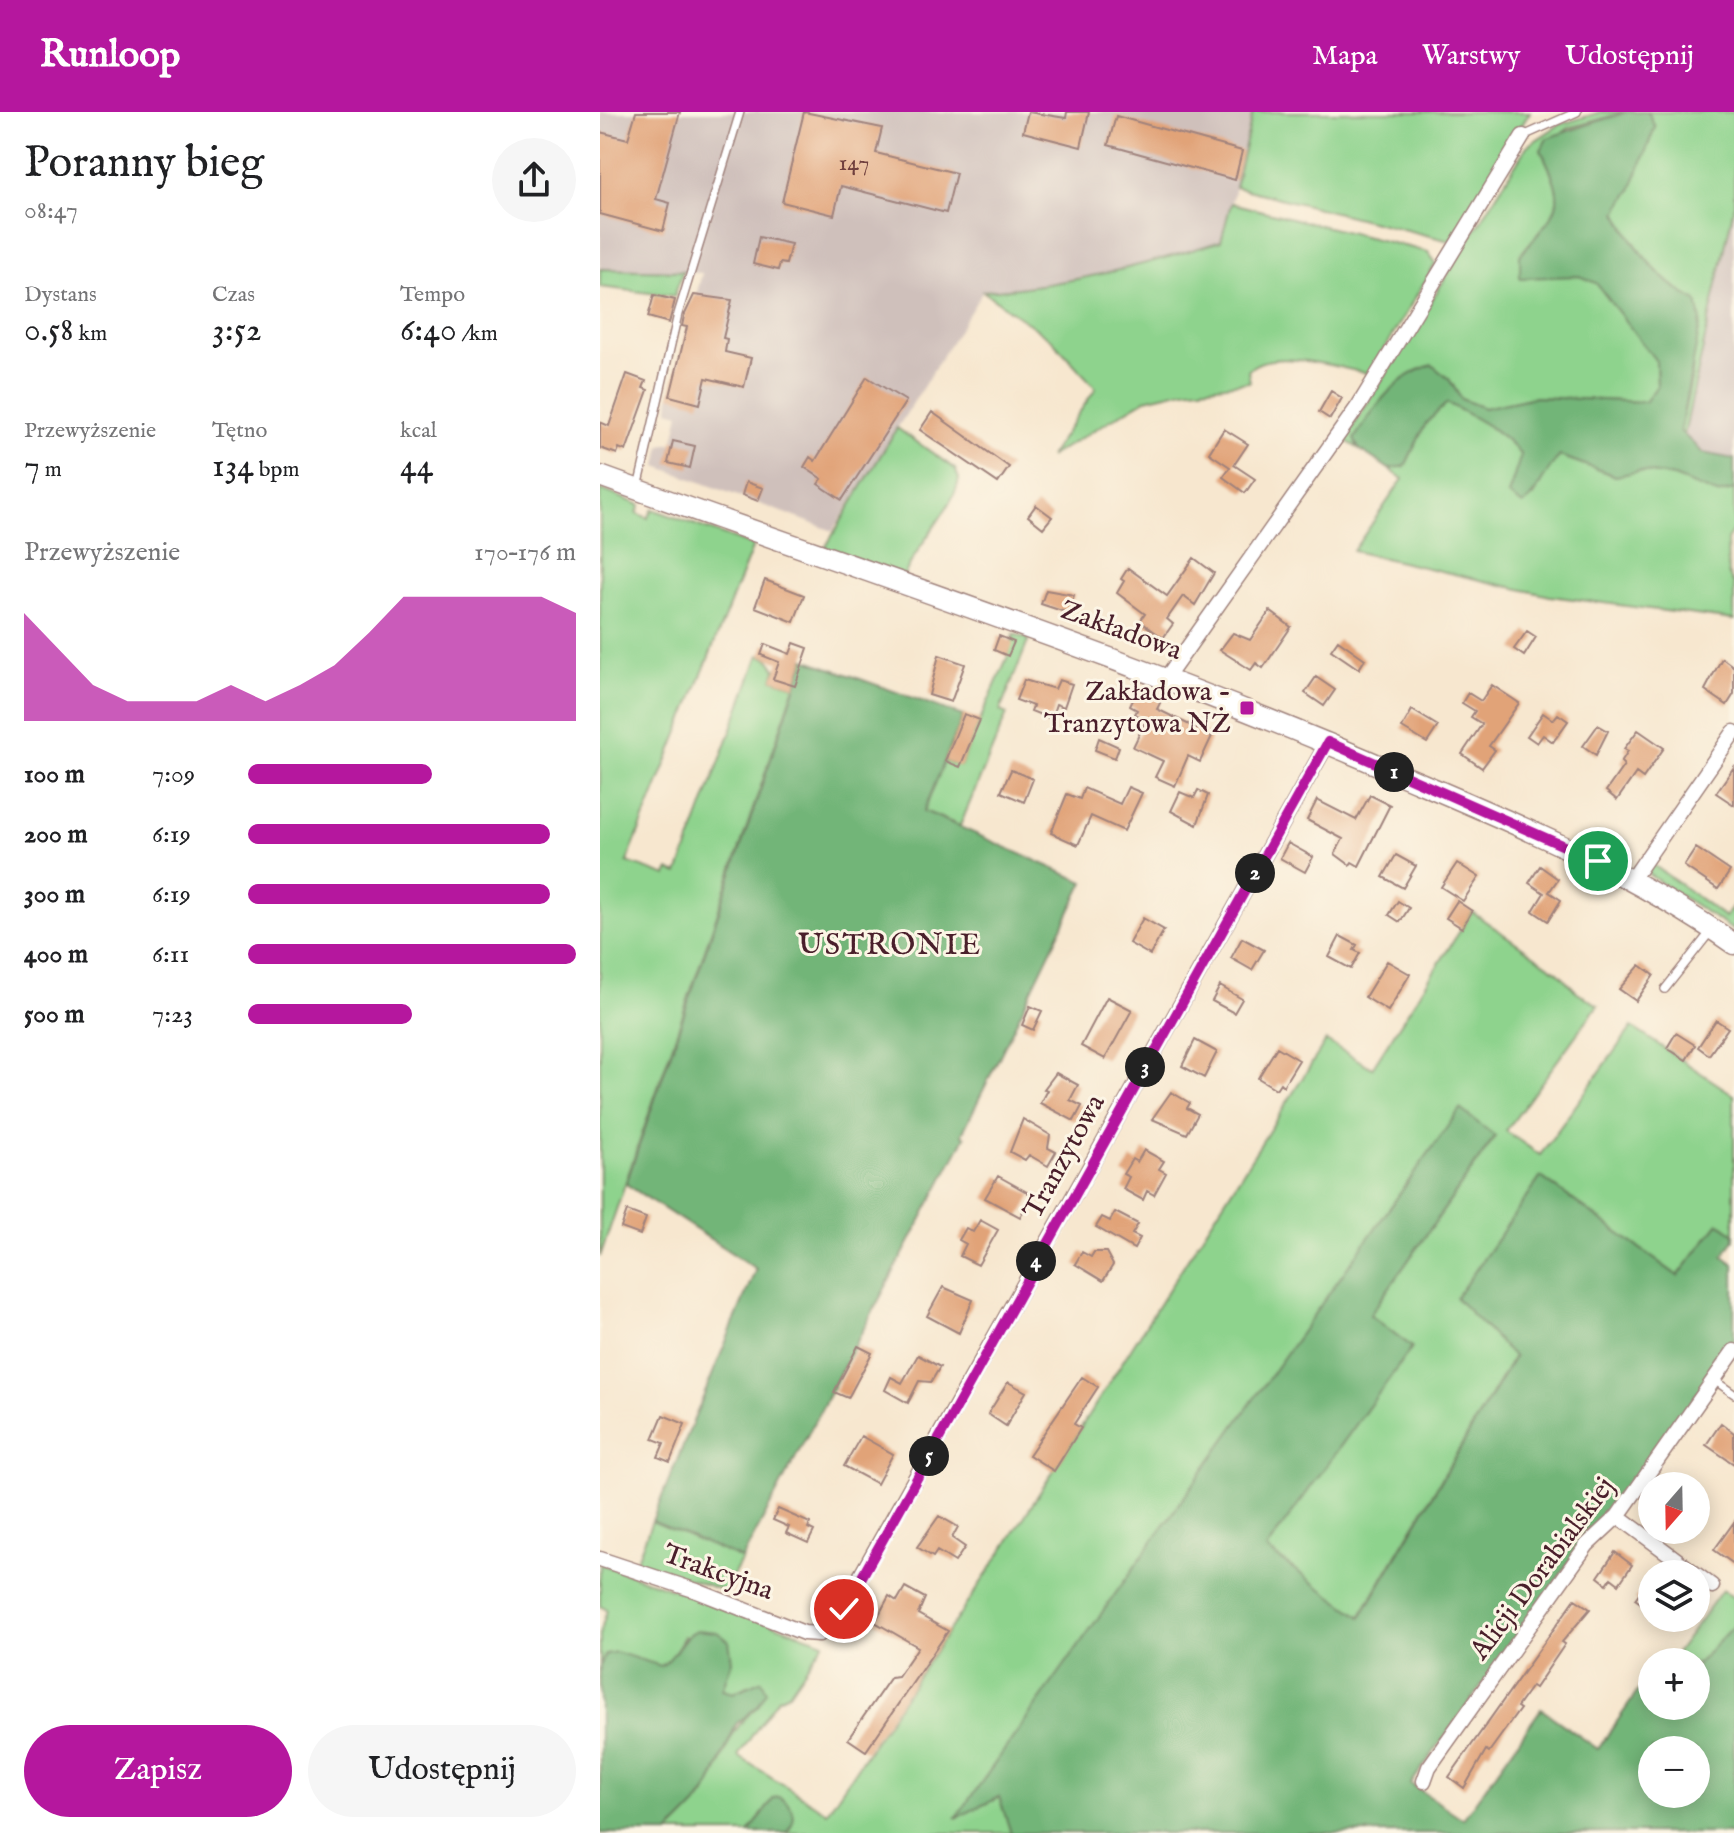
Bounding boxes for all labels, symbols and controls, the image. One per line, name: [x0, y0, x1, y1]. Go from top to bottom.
text: Runloop: [40, 32, 180, 80]
text: Mapa: [1312, 39, 1378, 74]
text: Warstwy: [1422, 39, 1521, 74]
text: Udostępnij: [1565, 39, 1694, 74]
text: Poranny bieg: [24, 136, 264, 192]
button: share: [492, 138, 576, 222]
house number: 147: [838, 148, 870, 179]
text: 08:47: [24, 194, 78, 227]
text: Dystans: [24, 281, 97, 309]
text: Czas: [212, 281, 255, 309]
text: Tempo: [400, 281, 465, 309]
text: 0.58: [24, 309, 74, 352]
text: 3:52: [212, 309, 262, 352]
text: 6:40: [400, 309, 457, 352]
text: km: [74, 320, 107, 348]
text: /km: [457, 320, 498, 348]
text: Przewyższenie: [24, 417, 156, 445]
text: Tętno: [212, 417, 267, 445]
text: kcal: [400, 417, 437, 445]
text: 7: [24, 445, 40, 488]
text: 134: [212, 445, 254, 488]
text: 44: [400, 445, 433, 488]
text: m: [40, 456, 62, 484]
text: bpm: [254, 456, 299, 484]
text: Przewyższenie: [24, 536, 180, 569]
text: 170–176 m: [474, 536, 576, 569]
street label: Zakładowa: [1055, 593, 1187, 669]
place label: Zakładowa - Tranzytowa NŻ: [1044, 675, 1231, 742]
marker: Zakładowa - Tranzytowa NŻ: [1238, 699, 1256, 717]
pin: 1: [1374, 752, 1414, 792]
text: 100 m: [24, 758, 85, 791]
text: 7:09: [152, 758, 195, 791]
text: 1: [1390, 758, 1398, 786]
text: 200 m: [24, 818, 88, 851]
text: 6:19: [152, 818, 191, 851]
pin: [1564, 827, 1632, 895]
icon: arrive: [1576, 839, 1620, 883]
pin: 2: [1235, 853, 1275, 893]
text: 2: [1250, 859, 1260, 887]
text: 300 m: [24, 878, 85, 911]
text: 6:19: [152, 878, 191, 911]
district label: USTRONIE: [798, 927, 982, 965]
text: 400 m: [24, 938, 88, 971]
text: 6:11: [152, 938, 189, 971]
text: 500 m: [24, 998, 85, 1031]
text: 7:23: [152, 998, 193, 1031]
pin: 3: [1125, 1047, 1165, 1087]
text: 3: [1141, 1053, 1149, 1081]
street label: Tranzytowa: [1016, 1088, 1114, 1225]
pin: 4: [1016, 1241, 1056, 1281]
text: 4: [1031, 1247, 1041, 1275]
pin: 5: [909, 1436, 949, 1476]
text: 5: [925, 1442, 933, 1470]
street label: Alicji Dorabialskiej: [1462, 1471, 1623, 1668]
north arrow: [1638, 1472, 1710, 1544]
map controls: [1638, 1472, 1710, 1808]
street label: Trakcyjna: [658, 1537, 779, 1609]
button: layers: [1638, 1560, 1710, 1632]
pin: [810, 1575, 878, 1643]
icon: check: [822, 1587, 866, 1631]
button: +: [1638, 1648, 1710, 1720]
button: Zapisz: [24, 1725, 292, 1817]
button: Udostępnij: [308, 1725, 576, 1817]
button: −: [1638, 1736, 1710, 1808]

